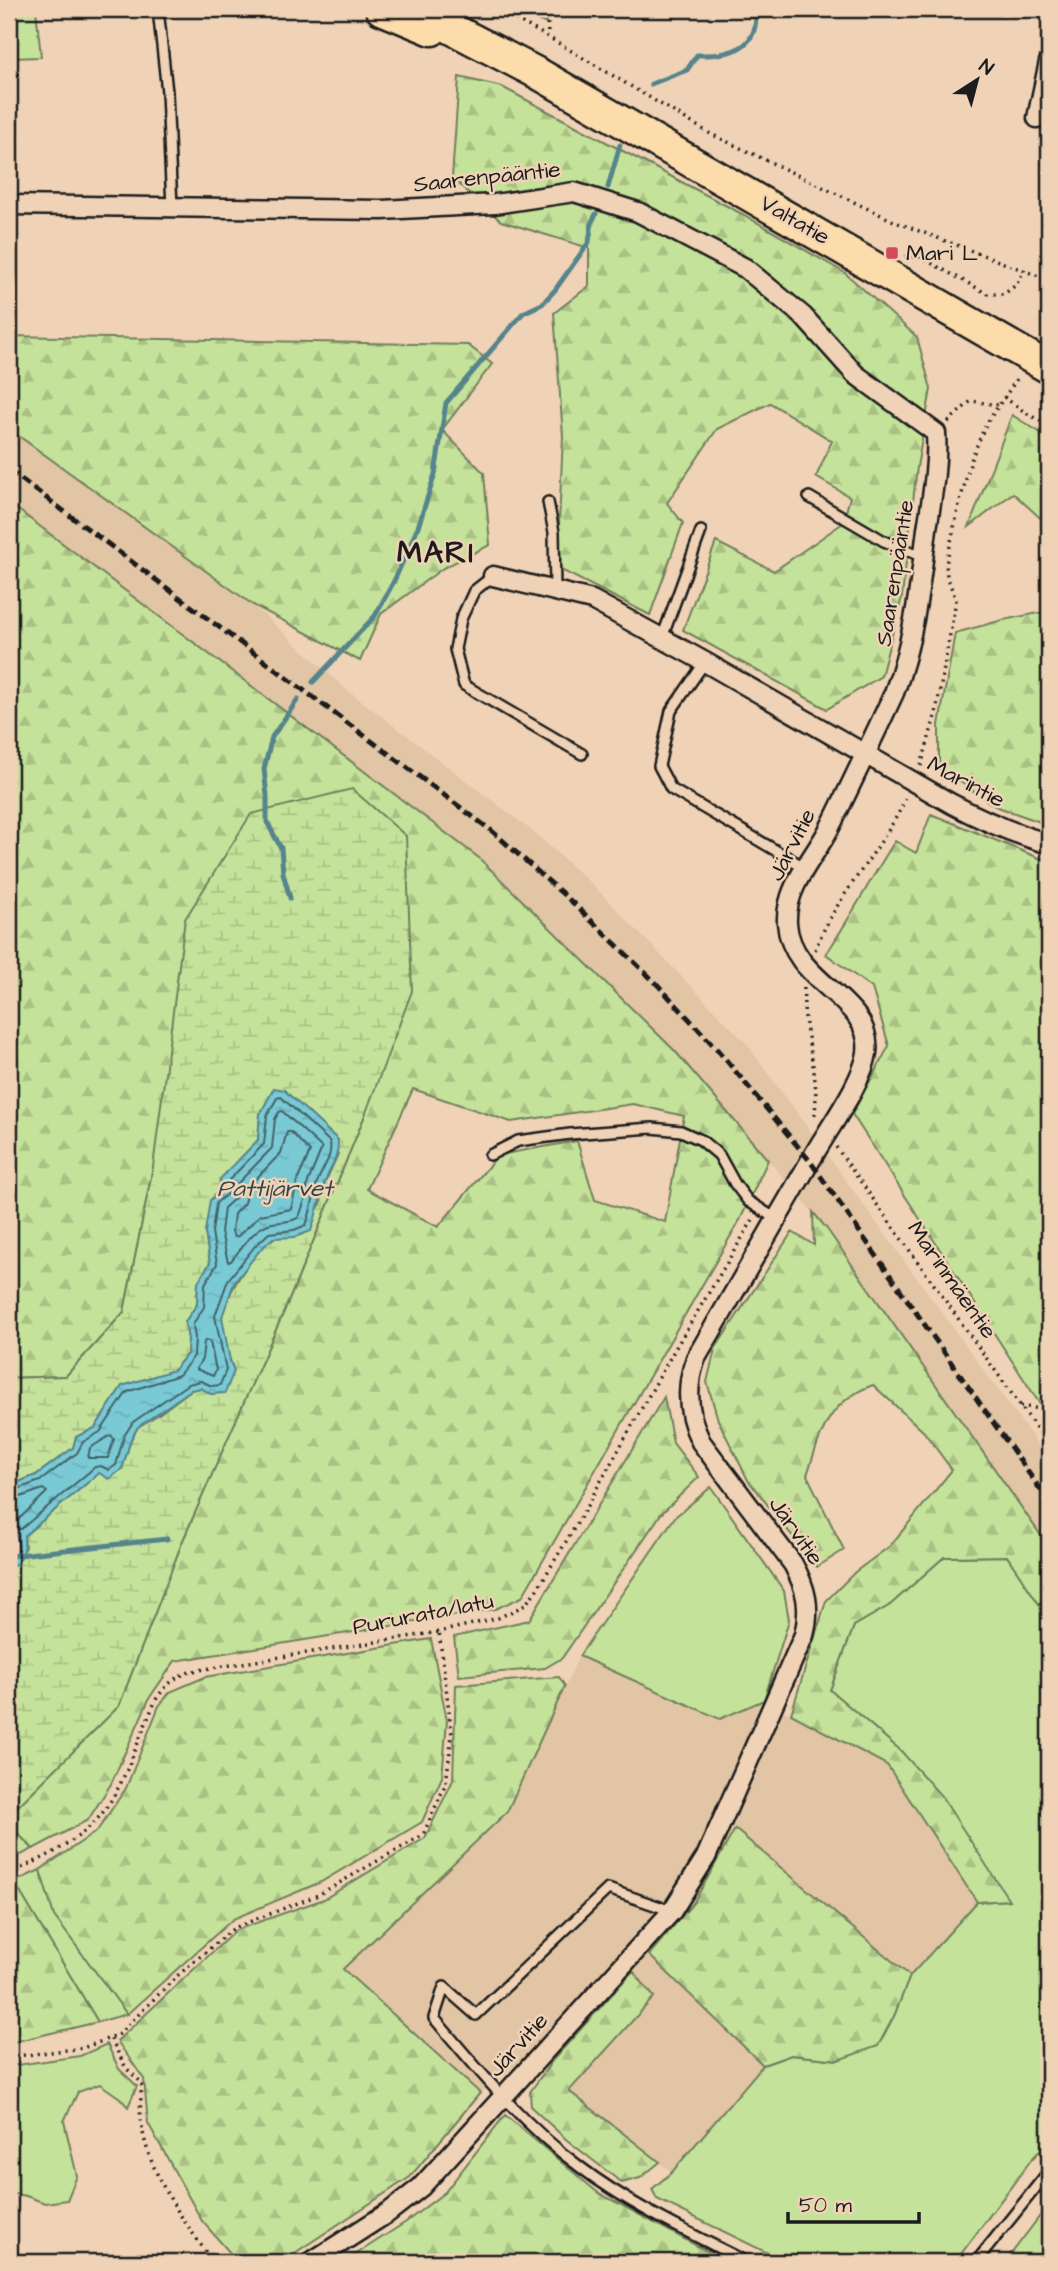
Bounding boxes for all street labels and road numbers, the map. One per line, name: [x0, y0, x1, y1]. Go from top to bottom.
street label: Saarenpääntie: [412, 153, 562, 201]
street label: Valtatie: [754, 187, 836, 253]
street label: Saarenpääntie: [868, 498, 922, 648]
street label: Marintie: [922, 748, 1010, 816]
street label: Järvitie: [760, 803, 824, 887]
street label: Marinmäentie: [900, 1215, 1004, 1345]
street label: Järvitie: [761, 1490, 831, 1572]
street label: Pururata/latu: [350, 1585, 496, 1643]
street label: Järvitie: [480, 2006, 556, 2084]

